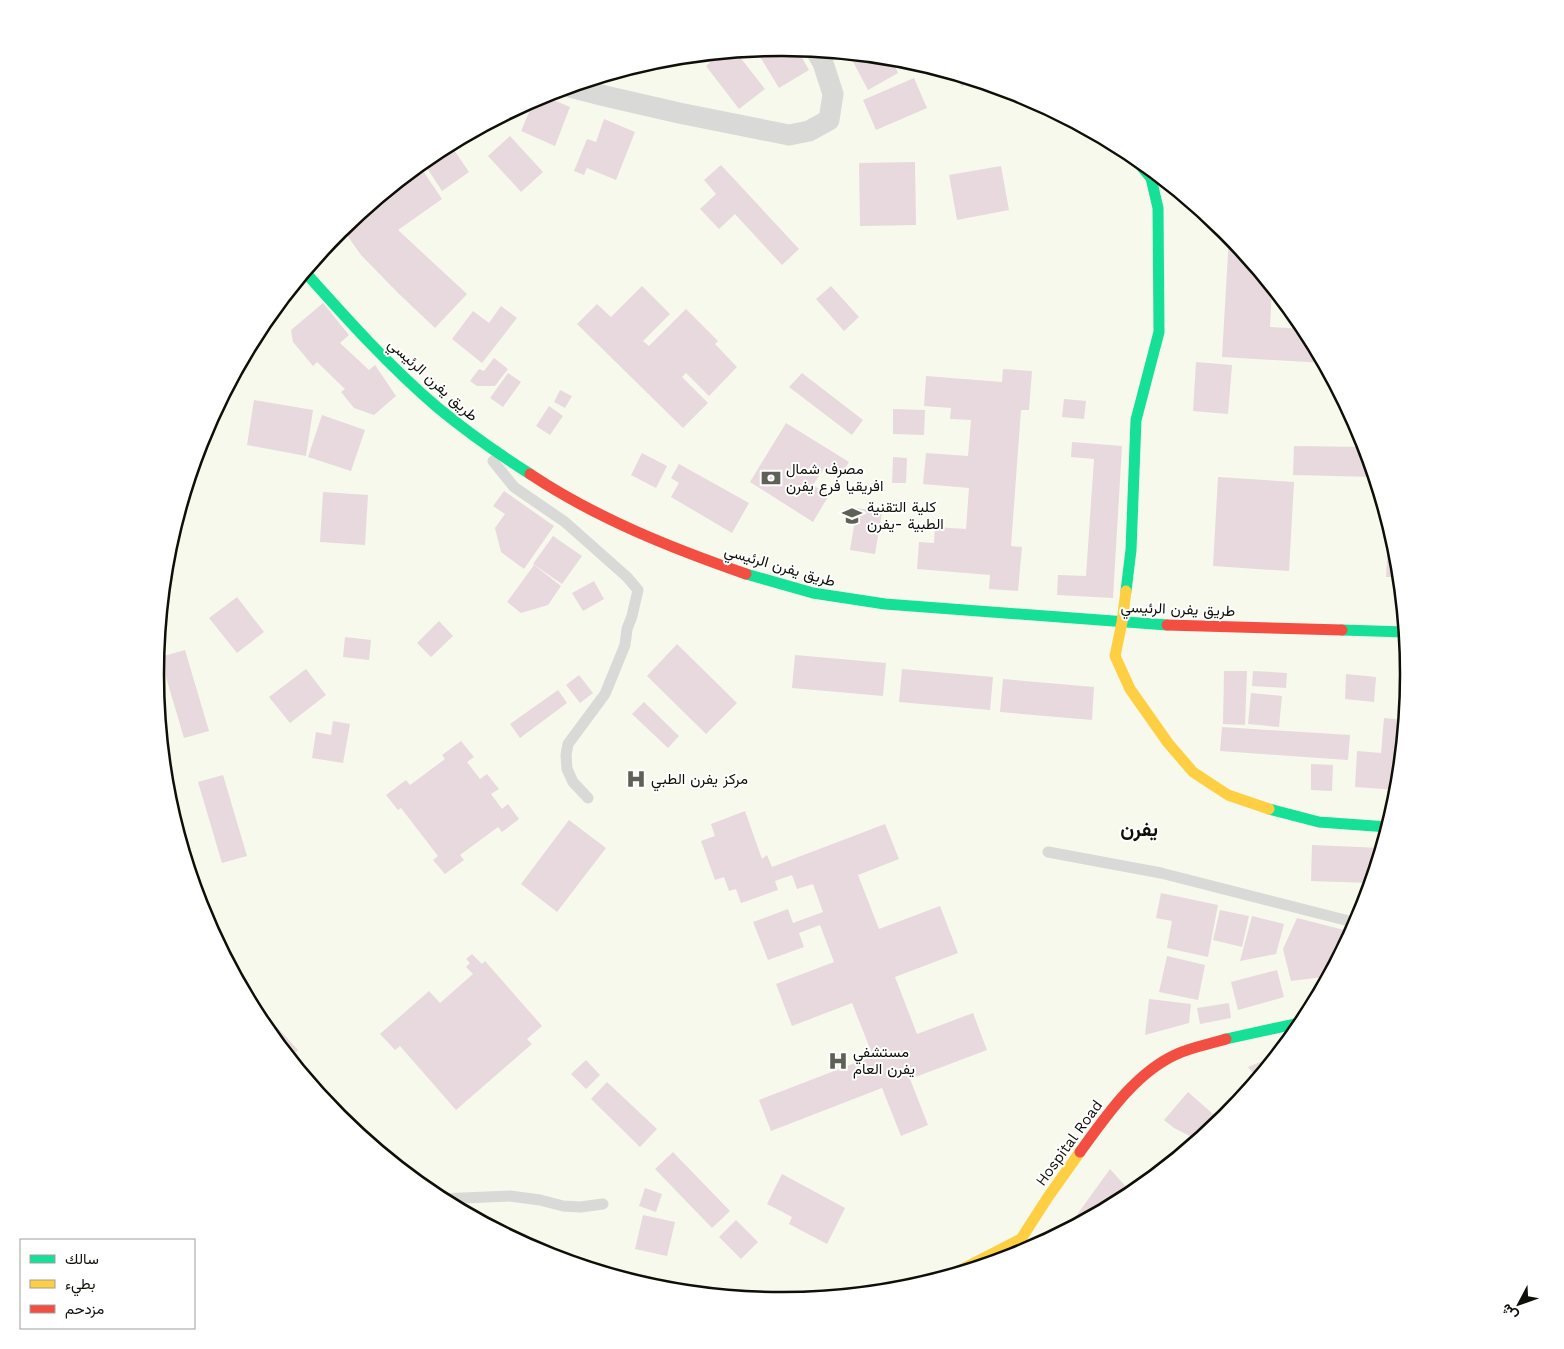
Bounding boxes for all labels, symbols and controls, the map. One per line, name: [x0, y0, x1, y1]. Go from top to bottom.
street label: طريق يفرن الرئيسي: [382, 335, 482, 428]
place label: مصرف شمال افريقيا فرع يفرن: [786, 460, 883, 497]
bank icon: مصرف شمال افريقيا فرع يفرن: [760, 467, 782, 489]
place label: كلية التقنية الطبية -يفرن: [867, 498, 944, 533]
school or university icon: كلية التقنية الطبية -يفرن: [841, 505, 863, 527]
street label: طريق يفرن الرئيسي: [721, 542, 838, 594]
street label: طريق يفرن الرئيسي: [1120, 598, 1236, 624]
hospital icon: مركز يفرن الطبي: [625, 768, 647, 790]
place label: مركز يفرن الطبي: [651, 770, 748, 792]
district label: يفرن: [1120, 817, 1158, 842]
place label: مستشفي يفرن العام: [853, 1043, 915, 1079]
hospital icon: مستشفي يفرن العام: [827, 1050, 849, 1072]
street label: Hospital Road: [1032, 1097, 1106, 1189]
legend: [20, 1239, 195, 1329]
text: سالك: [65, 1250, 99, 1268]
text: بطيء: [65, 1275, 95, 1297]
north arrow: [1494, 1279, 1544, 1329]
text: مزدحم: [65, 1300, 104, 1319]
text: ش: [1498, 1300, 1522, 1324]

